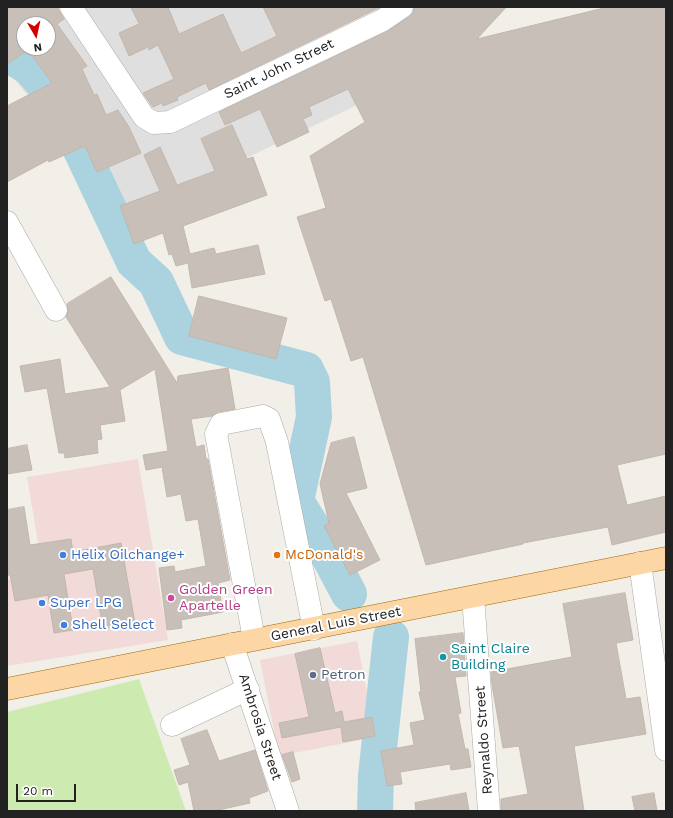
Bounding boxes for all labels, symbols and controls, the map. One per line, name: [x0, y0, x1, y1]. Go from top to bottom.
north arrow: [16, 16, 56, 56]
street label: Saint John Street: [221, 35, 337, 103]
text: N: [33, 40, 43, 54]
place label: Helix Oilchange+: [71, 547, 185, 563]
place label: McDonald's: [285, 547, 363, 563]
marker: Helix Oilchange+: [58, 550, 68, 560]
marker: McDonald's: [272, 550, 282, 560]
place label: Golden Green Apartelle: [179, 582, 273, 614]
marker: Golden Green Apartelle: [166, 593, 176, 603]
place label: Super LPG: [50, 595, 122, 611]
marker: Super LPG: [37, 598, 47, 608]
street label: General Luis Street: [269, 603, 403, 645]
place label: Shell Select: [72, 617, 154, 633]
marker: Shell Select: [59, 620, 69, 630]
place label: Saint Claire Building: [451, 641, 530, 674]
marker: Saint Claire Building: [438, 652, 448, 662]
place label: Petron: [321, 667, 366, 683]
marker: Petron: [308, 670, 318, 680]
street label: Ambrosia Street: [235, 672, 285, 782]
street label: Reynaldo Street: [472, 685, 496, 795]
scale bar: [18, 776, 78, 802]
text: 20 m: [23, 784, 53, 798]

